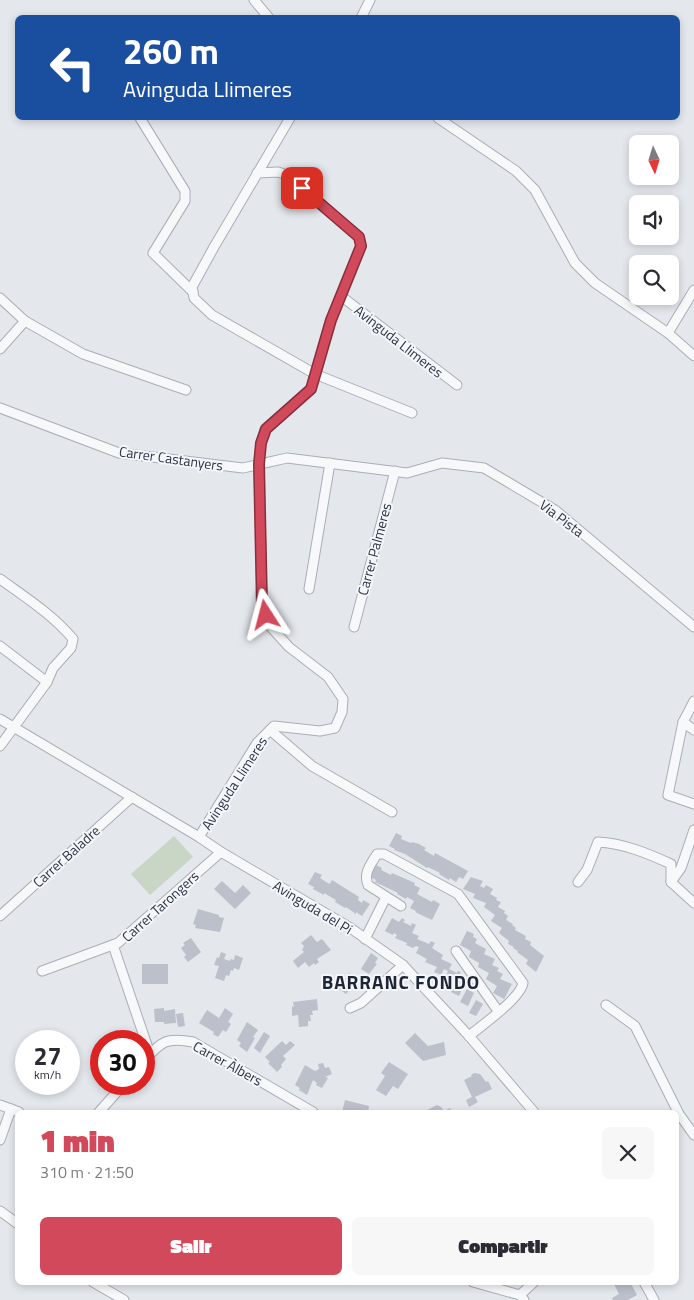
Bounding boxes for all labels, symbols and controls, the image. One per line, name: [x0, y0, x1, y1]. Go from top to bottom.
text: 260 m: [123, 24, 219, 78]
icon: left: [40, 35, 105, 100]
text: Avinguda Llimeres: [123, 72, 292, 106]
north arrow: [629, 135, 679, 185]
map controls: [629, 135, 679, 305]
pin: [281, 167, 323, 209]
icon: arrive: [288, 174, 316, 202]
button: sound: [629, 195, 679, 245]
button: search: [629, 255, 679, 305]
street label: Avinguda Llimeres: [350, 300, 448, 382]
street label: Carrer Castanyers: [118, 440, 224, 476]
street label: Via Pista: [535, 494, 589, 542]
street label: Carrer Palmeres: [352, 501, 396, 597]
position arrow: [239, 588, 291, 640]
street label: Avinguda Llimeres: [196, 732, 272, 834]
street label: Carrer Baladre: [28, 820, 104, 892]
street label: Carrer Tarongers: [117, 866, 203, 946]
street label: Avinguda del Pi: [269, 875, 357, 939]
district label: BARRANC FONDO: [322, 967, 480, 996]
speed limit sign: 30: [90, 1030, 155, 1095]
street label: Carrer Àlbers: [189, 1035, 267, 1091]
text: 27: [33, 1037, 62, 1075]
text: km/h: [34, 1065, 61, 1084]
text: 1 min: [40, 1118, 115, 1164]
button: close: [602, 1127, 654, 1179]
text: 310 m · 21:50: [40, 1160, 134, 1184]
button: Salir: [40, 1217, 342, 1275]
button: Compartir: [352, 1217, 654, 1275]

